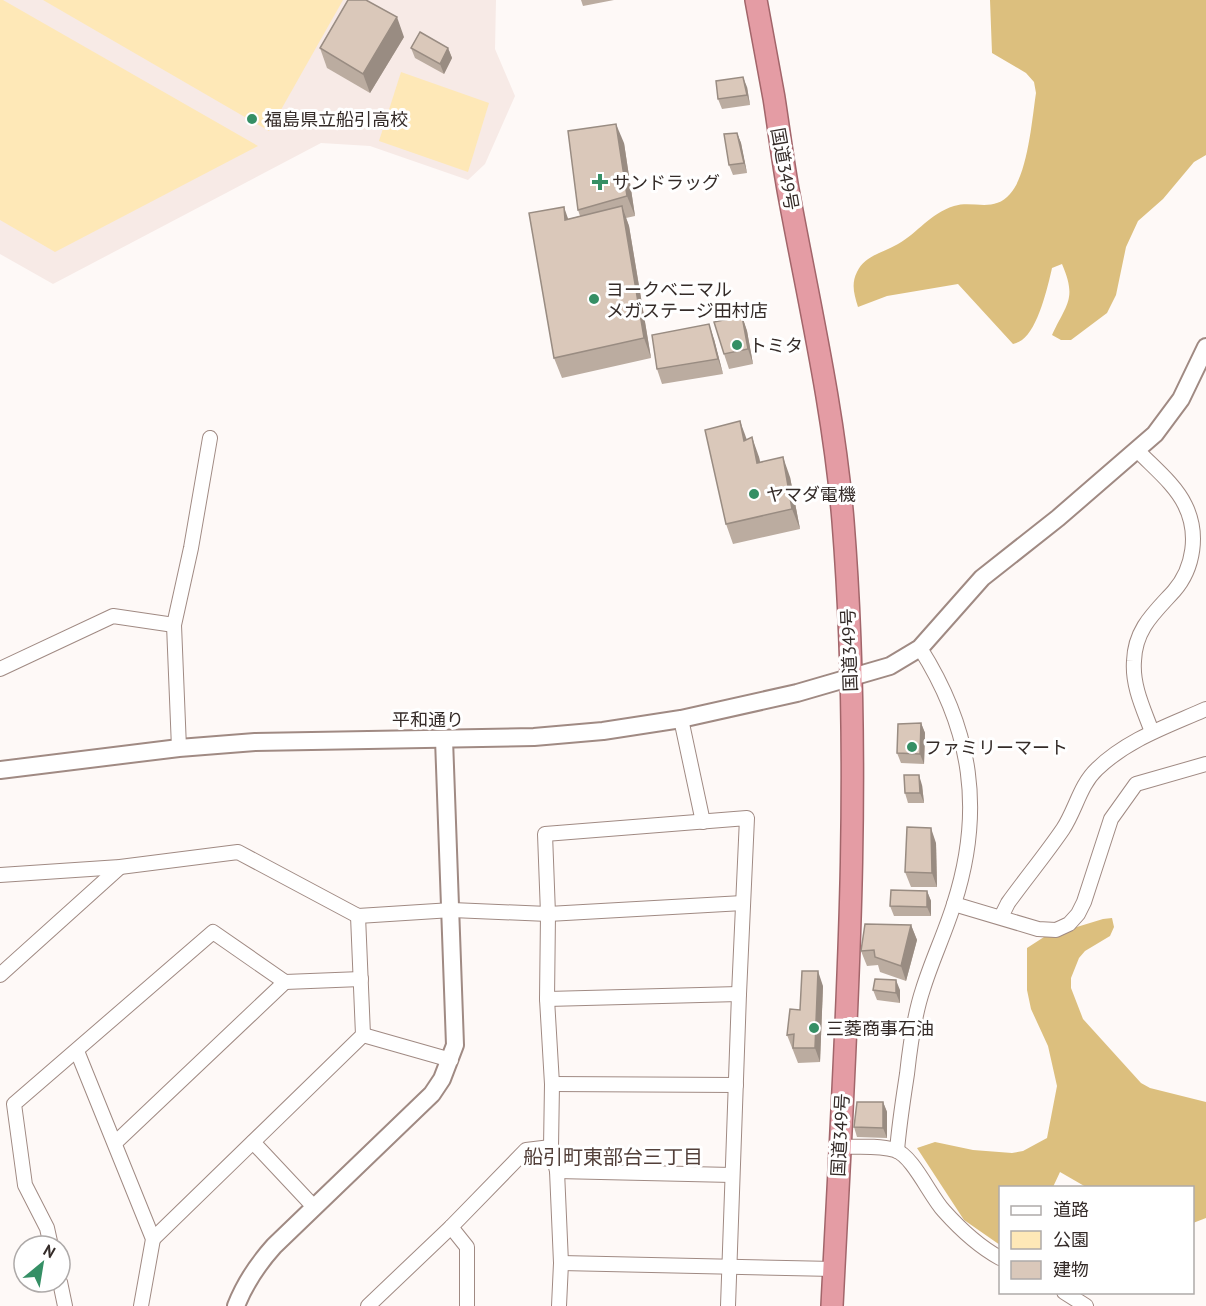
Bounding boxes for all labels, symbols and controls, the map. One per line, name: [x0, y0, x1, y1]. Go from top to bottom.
place label: 福島県立船引高校: [264, 108, 408, 131]
marker: 福島県立船引高校: [245, 112, 259, 126]
street label: 国道349号: [766, 126, 804, 212]
place label: サンドラッグ: [612, 171, 720, 194]
marker: サンドラッグ: [593, 175, 607, 189]
place label: ヨークベニマル メガステージ田村店: [606, 278, 768, 322]
marker: ヨークベニマル メガステージ田村店: [587, 292, 601, 306]
place label: トミタ: [749, 334, 803, 357]
marker: トミタ: [730, 338, 744, 352]
place label: ヤマダ電機: [766, 483, 856, 506]
marker: ヤマダ電機: [747, 487, 761, 501]
street label: 国道349号: [836, 608, 862, 692]
street label: 平和通り: [392, 708, 464, 731]
place label: ファミリーマート: [924, 736, 1068, 759]
marker: ファミリーマート: [905, 740, 919, 754]
place label: 三菱商事石油: [826, 1017, 934, 1040]
marker: 三菱商事石油: [807, 1021, 821, 1035]
street label: 国道349号: [826, 1093, 854, 1177]
district label: 船引町東部台三丁目: [523, 1144, 703, 1170]
legend: [999, 1186, 1194, 1294]
text: 道路: [1053, 1198, 1089, 1221]
text: 公園: [1053, 1228, 1089, 1251]
north arrow: [12, 1234, 72, 1294]
text: N: [40, 1240, 59, 1262]
text: 建物: [1053, 1258, 1089, 1281]

